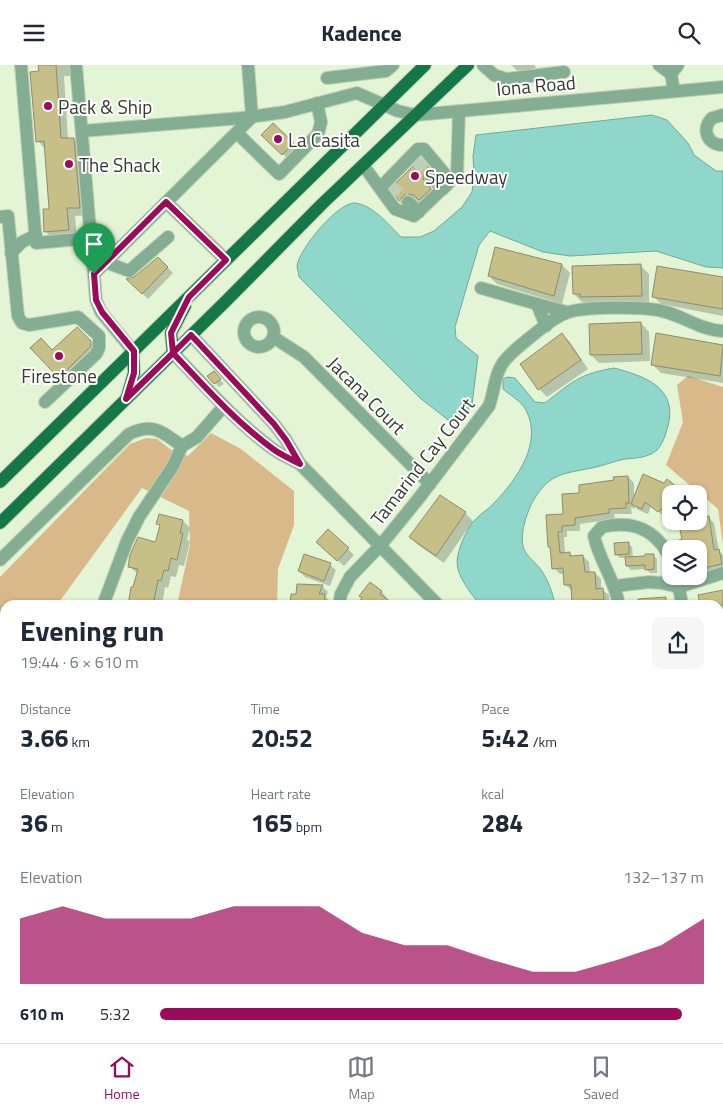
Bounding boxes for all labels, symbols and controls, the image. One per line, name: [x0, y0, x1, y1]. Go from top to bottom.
text: Kadence: [321, 16, 402, 50]
icon: menu: [20, 19, 48, 47]
icon: search: [675, 19, 703, 47]
street label: Iona Road: [495, 67, 577, 103]
place label: Pack & Ship: [58, 92, 152, 121]
marker: Pack & Ship: [42, 100, 54, 112]
place label: La Casita: [288, 125, 360, 154]
marker: La Casita: [272, 133, 284, 145]
place label: The Shack: [79, 150, 160, 179]
marker: The Shack: [63, 158, 75, 170]
place label: Speedway: [425, 162, 508, 191]
marker: Speedway: [409, 170, 421, 182]
pin: [73, 223, 115, 274]
icon: arrive: [80, 230, 108, 258]
street label: Jacana Court: [321, 349, 413, 441]
marker: Firestone: [53, 350, 65, 362]
place label: Firestone: [21, 361, 97, 390]
street label: Tamarind Cay Court: [363, 391, 481, 531]
map controls: [662, 485, 707, 585]
button: locate: [662, 485, 707, 530]
button: layers: [662, 540, 707, 585]
text: Evening run: [20, 609, 164, 652]
button: share: [652, 617, 704, 669]
text: 19:44 · 6 × 610 m: [20, 650, 139, 674]
text: Distance: [20, 698, 71, 719]
text: Time: [251, 698, 280, 719]
text: Pace: [481, 698, 510, 719]
text: 3.66: [20, 719, 68, 757]
text: 20:52: [251, 719, 313, 757]
text: 5:42: [481, 719, 530, 757]
text: km: [68, 731, 90, 752]
text: /km: [530, 731, 557, 752]
text: Elevation: [20, 783, 74, 804]
text: Heart rate: [251, 783, 311, 804]
text: kcal: [481, 783, 504, 804]
text: 36: [20, 804, 48, 842]
text: 165: [251, 804, 293, 842]
text: 284: [481, 804, 523, 842]
text: m: [48, 816, 63, 837]
text: bpm: [293, 816, 322, 837]
text: Elevation: [20, 865, 82, 889]
text: 132–137 m: [623, 865, 704, 889]
text: 610 m: [20, 1002, 64, 1026]
text: 5:32: [100, 1002, 130, 1026]
tab: Home: [104, 1053, 140, 1104]
tab: Map: [347, 1053, 375, 1104]
tab: Saved: [583, 1053, 619, 1104]

